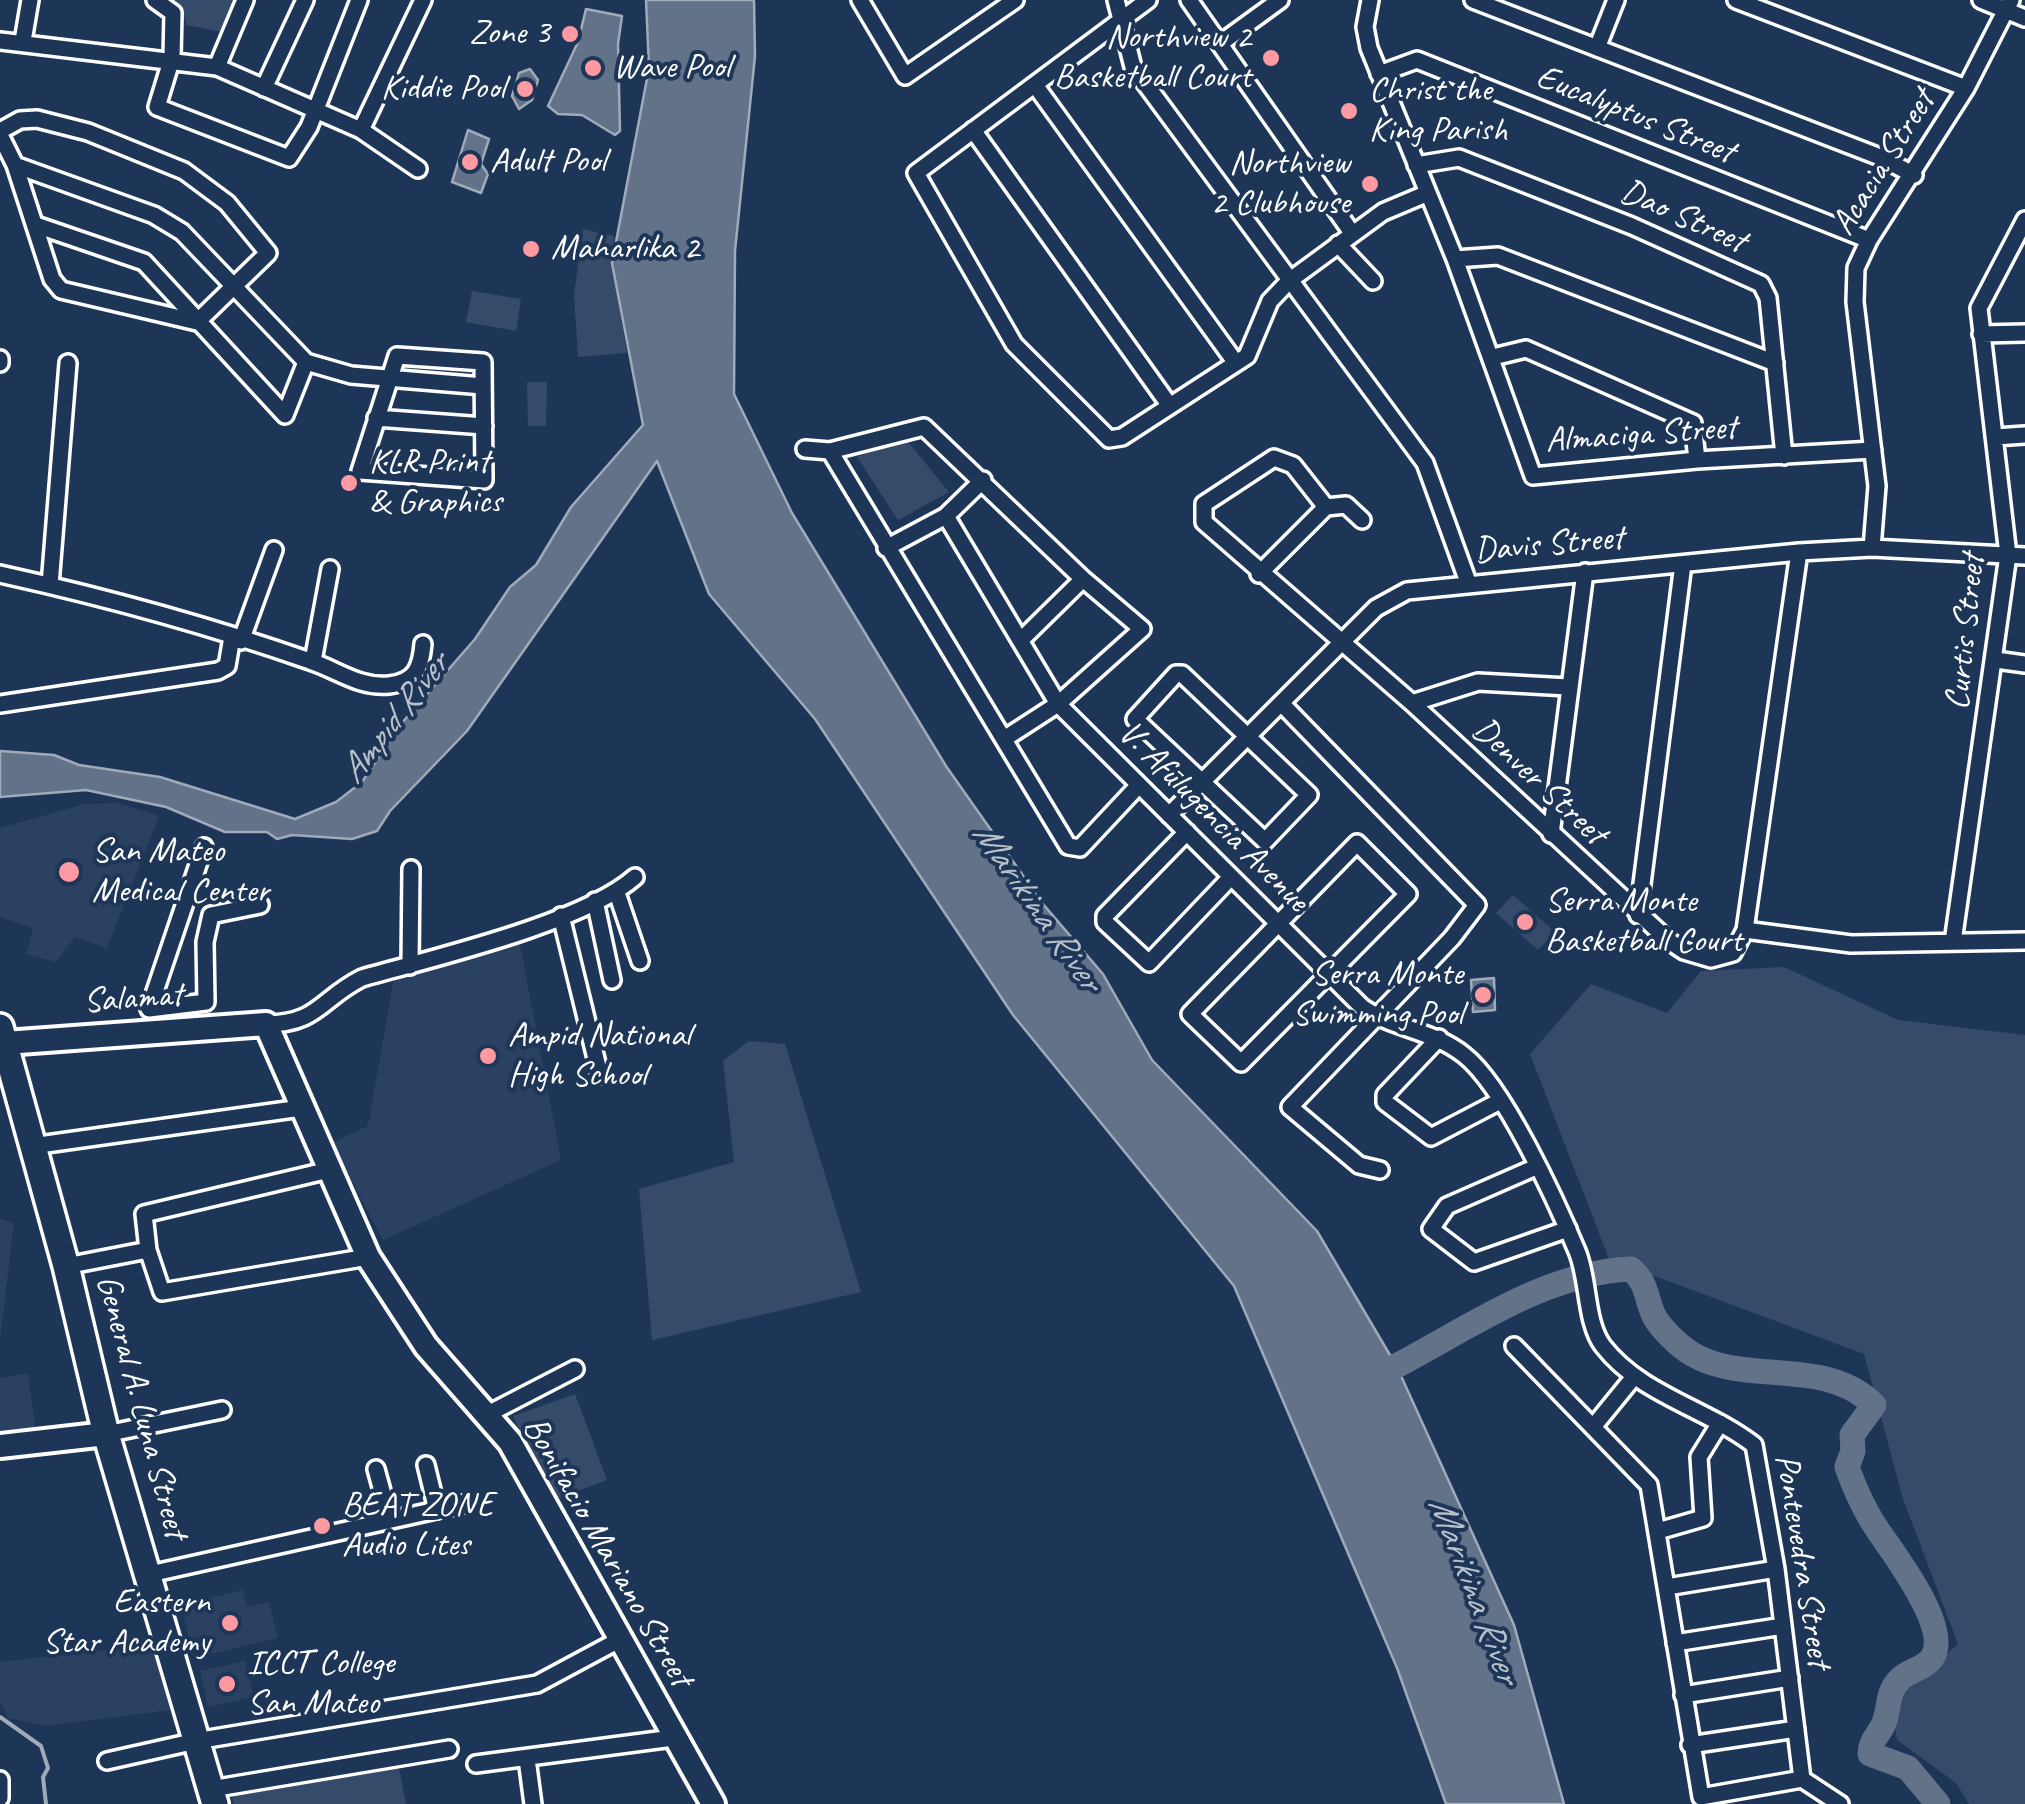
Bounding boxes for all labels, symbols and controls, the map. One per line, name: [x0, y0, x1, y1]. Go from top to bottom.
place label: Zone 3: [469, 13, 550, 55]
place label: Northview 2 Basketball Court: [1054, 17, 1251, 99]
marker: Zone 3: [559, 23, 581, 45]
place label: Wave Pool: [613, 47, 730, 89]
marker: Northview 2 Basketball Court: [1260, 47, 1282, 69]
street label: Eucalyptus Street: [1530, 56, 1740, 174]
marker: Wave Pool: [582, 57, 604, 79]
place label: Kiddie Pool: [381, 68, 505, 110]
place label: Christ the King Parish: [1369, 70, 1507, 152]
marker: Kiddie Pool: [514, 78, 536, 100]
street label: Acacia Street: [1823, 83, 1945, 243]
marker: Christ the King Parish: [1338, 100, 1360, 122]
place label: Adult Pool: [490, 141, 606, 183]
place label: Northview 2 Clubhouse: [1210, 143, 1350, 225]
marker: Adult Pool: [459, 151, 481, 173]
street label: Dao Street: [1614, 171, 1752, 263]
marker: Northview 2 Clubhouse: [1359, 173, 1381, 195]
place label: Maharlika 2: [551, 228, 699, 270]
marker: Maharlika 2: [520, 238, 542, 260]
street label: Almaciga Street: [1544, 407, 1738, 463]
place label: KLR Print & Graphics: [369, 442, 502, 524]
marker: KLR Print & Graphics: [338, 472, 360, 494]
street label: Davis Street: [1473, 518, 1625, 572]
street label: Curtis Street: [1937, 552, 1995, 712]
water label: Ampid River: [330, 645, 460, 793]
street label: Denver Street: [1463, 709, 1615, 855]
street label: V. Afulugencia Avenue: [1109, 713, 1317, 921]
water label: Marikina River: [961, 814, 1111, 1000]
place label: San Mateo Medical Center: [92, 831, 269, 913]
marker: San Mateo Medical Center: [56, 859, 82, 885]
place label: Serra Monte Basketball Court: [1545, 881, 1742, 963]
marker: Serra Monte Basketball Court: [1514, 911, 1536, 933]
place label: Serra Monte Swimming Pool: [1292, 954, 1463, 1036]
street label: Salamat: [82, 975, 184, 1023]
marker: Serra Monte Swimming Pool: [1472, 984, 1494, 1006]
place label: Ampid National High School: [508, 1015, 691, 1097]
marker: Ampid National High School: [477, 1045, 499, 1067]
street label: General A. Luna Street: [86, 1271, 196, 1543]
street label: Bonifacio Mariano Street: [513, 1410, 701, 1694]
street label: Pontevedra Street: [1764, 1451, 1840, 1671]
place label: BEAT ZONE Audio Lites: [342, 1485, 494, 1567]
water label: Marikina River: [1417, 1491, 1529, 1689]
marker: BEAT ZONE Audio Lites: [311, 1515, 333, 1537]
place label: Eastern Star Academy: [42, 1582, 210, 1664]
marker: Eastern Star Academy: [219, 1612, 241, 1634]
place label: ICCT College San Mateo: [247, 1643, 394, 1725]
marker: ICCT College San Mateo: [216, 1673, 238, 1695]

